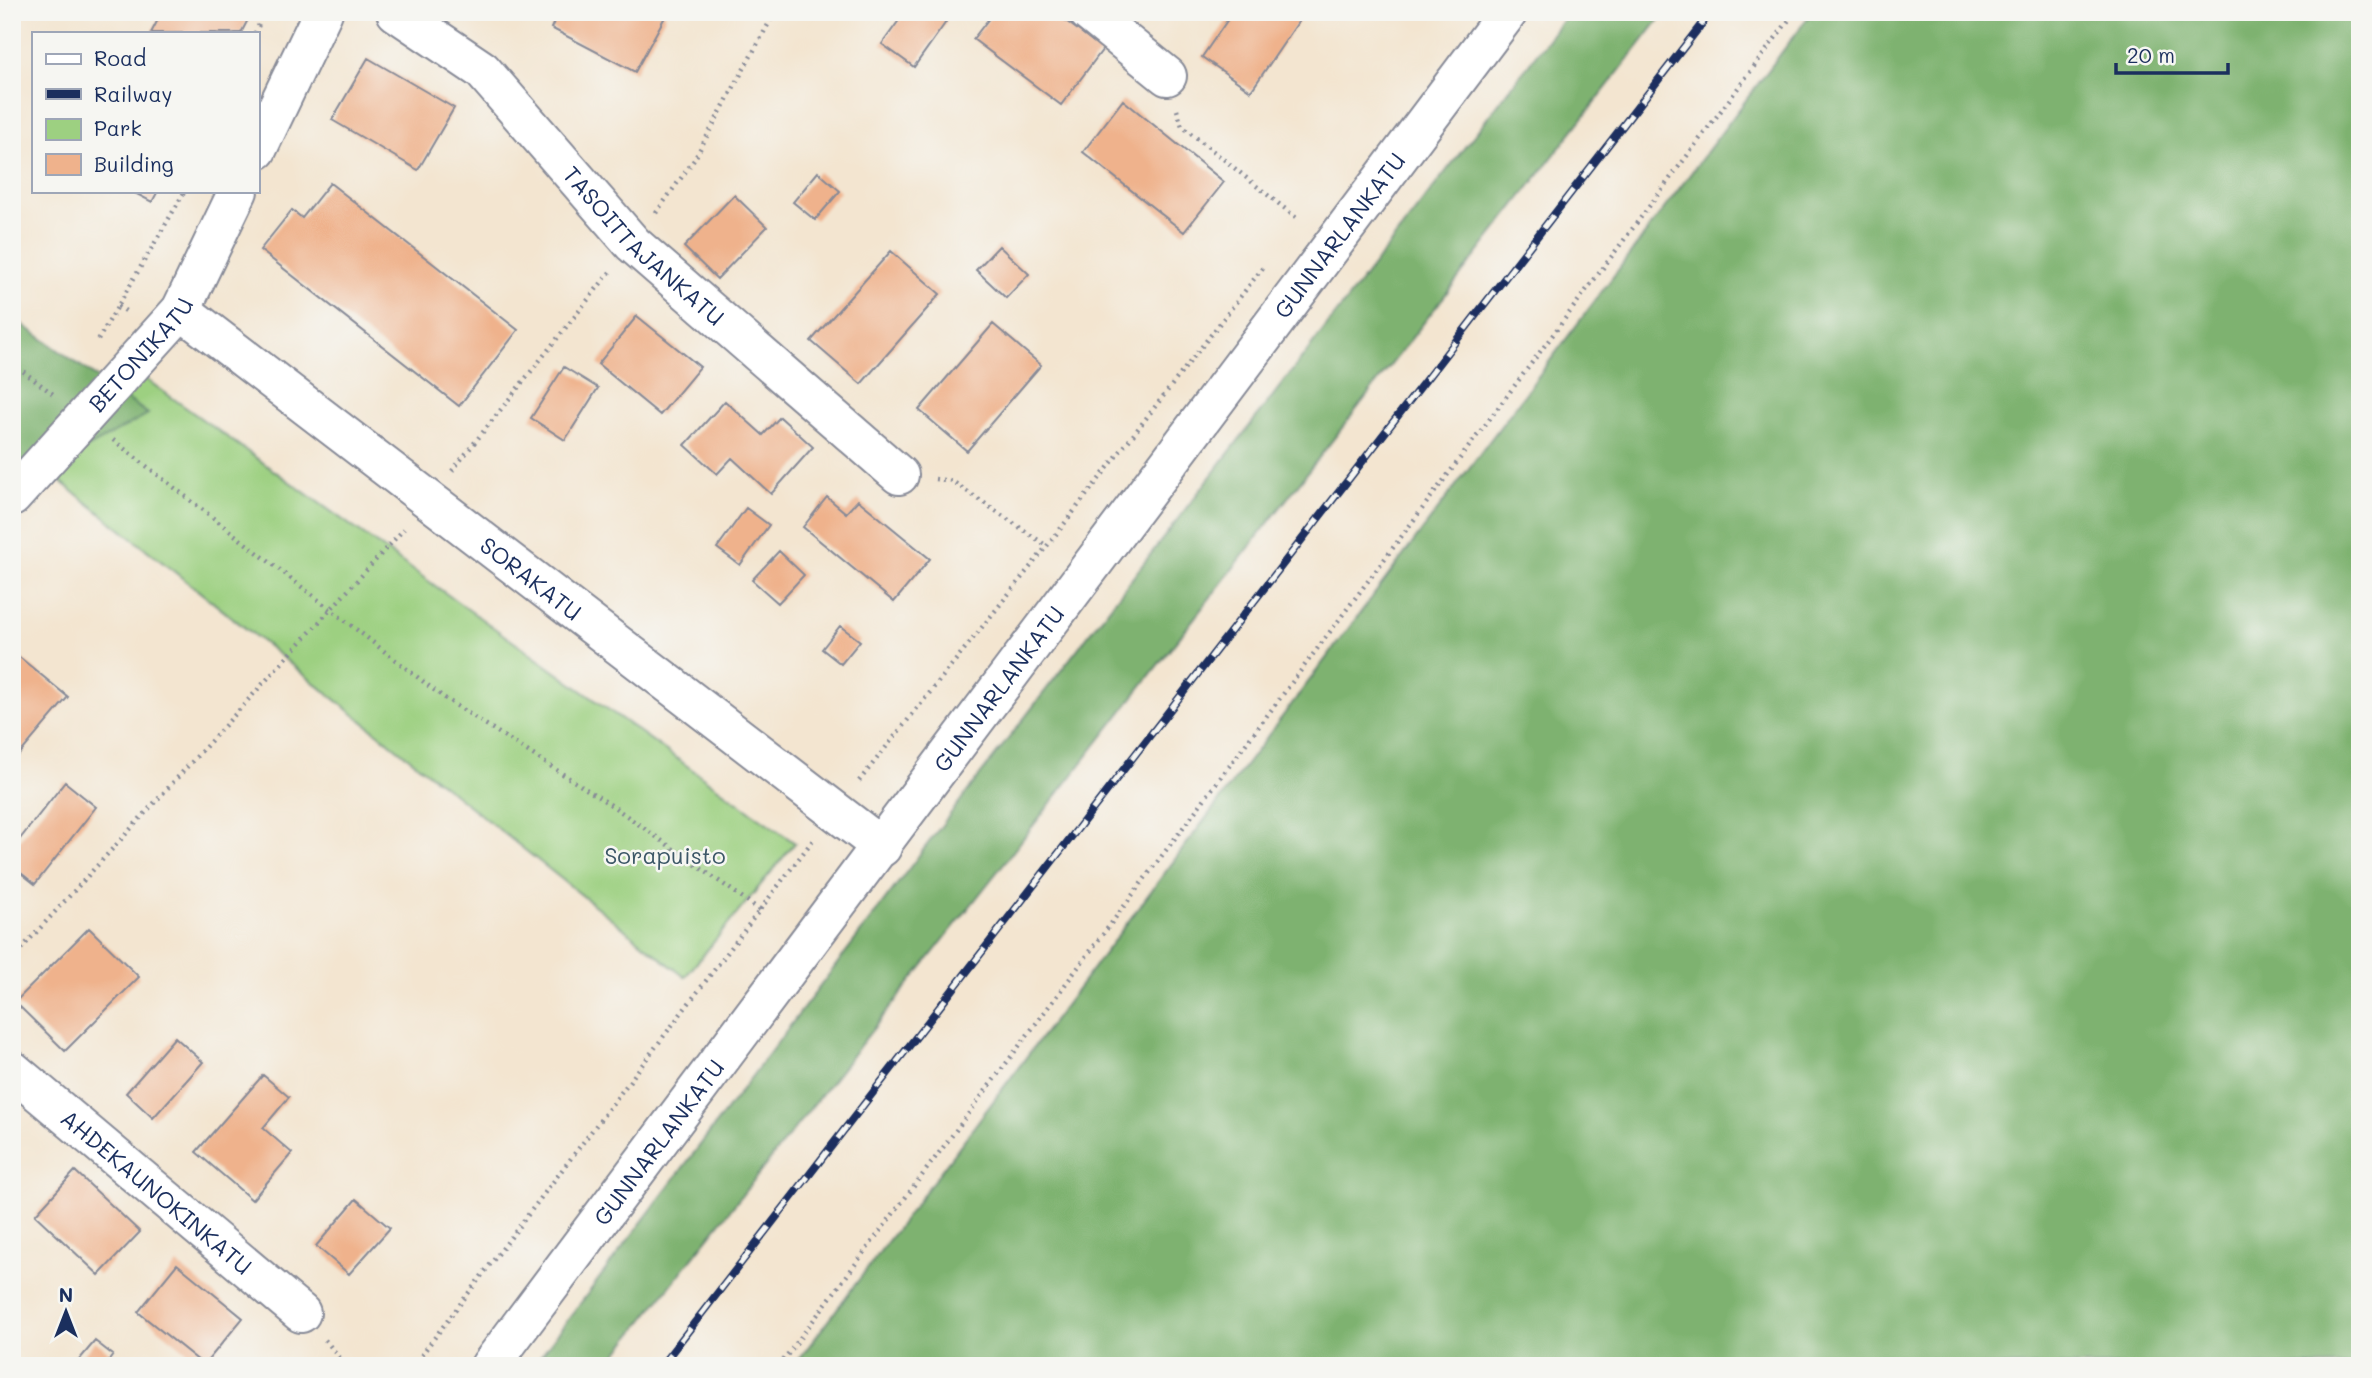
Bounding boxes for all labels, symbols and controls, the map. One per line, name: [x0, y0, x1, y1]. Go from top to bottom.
legend: [32, 32, 259, 192]
scale bar: [2116, 32, 2228, 76]
text: 20 m: [2127, 41, 2175, 68]
text: Road: [94, 44, 146, 71]
text: Railway: [94, 80, 173, 107]
text: Park: [94, 114, 142, 141]
street label: GUNNARLANKATU: [1267, 146, 1411, 324]
text: Building: [94, 150, 174, 177]
street label: TASOITTAJANKATU: [557, 160, 731, 332]
street label: BETONIKATU: [81, 293, 200, 418]
street label: SORAKATU: [474, 530, 588, 627]
street label: GUNNARLANKATU: [926, 599, 1070, 778]
park label: Sorapuisto: [604, 840, 726, 870]
street label: GUNNARLANKATU: [586, 1053, 730, 1231]
street label: AHDEKAUNOKINKATU: [55, 1103, 258, 1281]
north arrow: [32, 1276, 102, 1346]
text: N: [59, 1282, 73, 1307]

